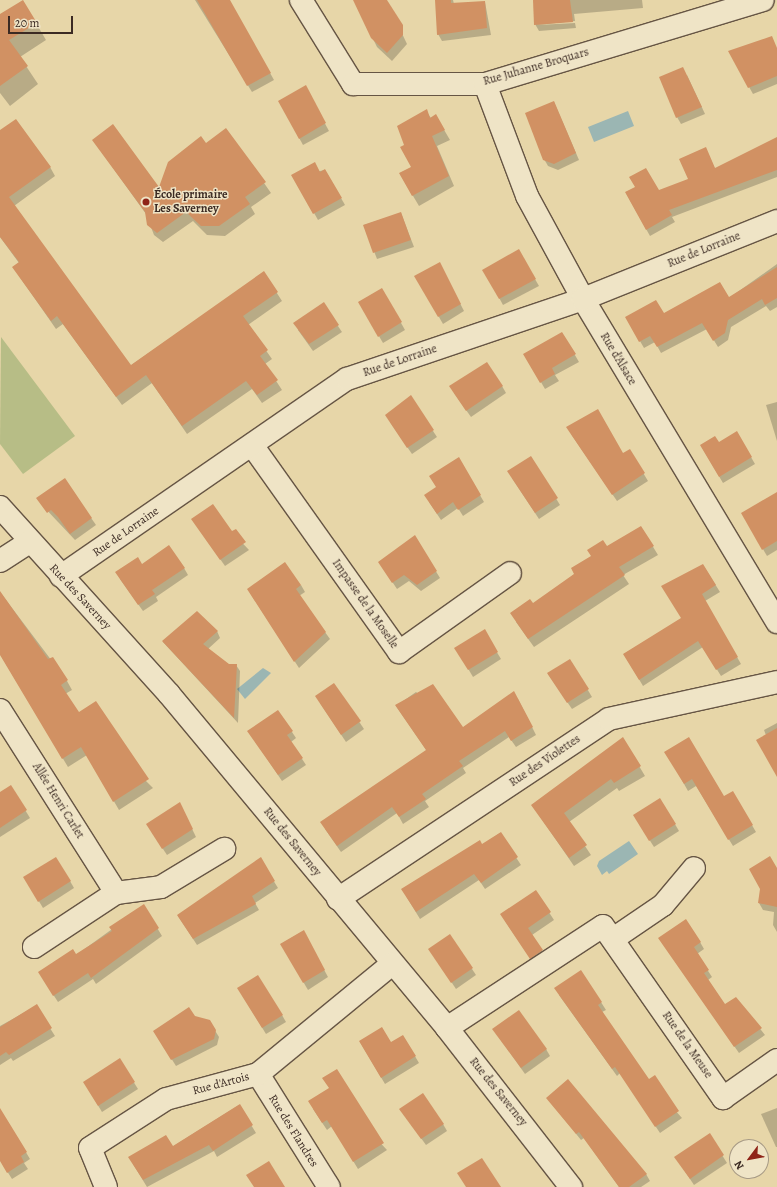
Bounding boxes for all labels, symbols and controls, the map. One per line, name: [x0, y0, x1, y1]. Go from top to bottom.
scale bar: [10, 8, 75, 34]
text: 20 m: [15, 15, 39, 31]
street label: Rue Juhanne Broquars: [481, 45, 591, 89]
place label: École primaire Les Saverney: [154, 188, 227, 216]
marker: École primaire Les Saverney: [141, 197, 151, 207]
street label: Rue de Lorraine: [665, 229, 743, 271]
street label: Rue d'Alsace: [597, 330, 639, 388]
street label: Rue de Lorraine: [361, 342, 439, 380]
street label: Rue de Lorraine: [90, 504, 162, 560]
street label: Impasse de la Moselle: [329, 556, 401, 652]
street label: Rue des Saverney: [46, 561, 114, 633]
street label: Rue des Violettes: [507, 732, 583, 790]
street label: Allée Henri Carlet: [29, 760, 87, 842]
street label: Rue des Saverney: [260, 805, 324, 879]
street label: Rue de la Meuse: [659, 1009, 715, 1081]
street label: Rue des Saverney: [466, 1055, 530, 1129]
street label: Rue d'Artois: [191, 1070, 251, 1098]
street label: Rue des Flandres: [265, 1092, 321, 1170]
north arrow: [729, 1139, 769, 1179]
text: N: [731, 1158, 748, 1172]

